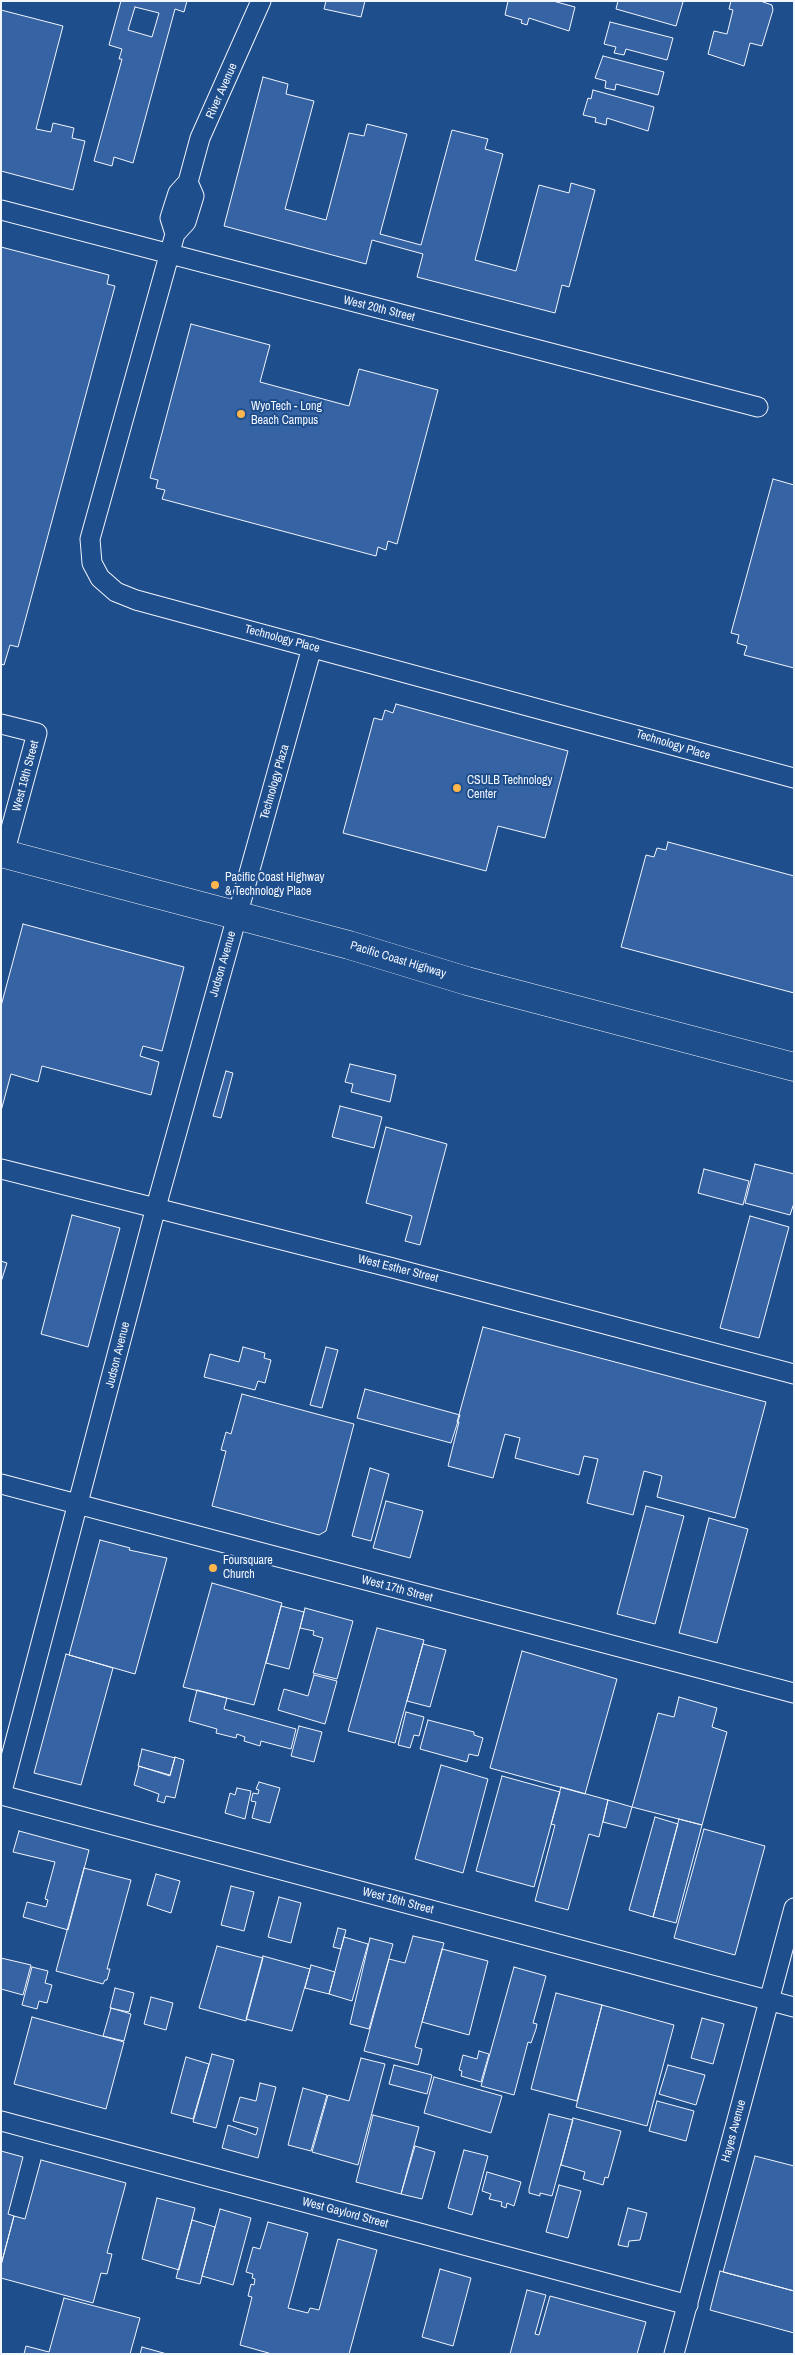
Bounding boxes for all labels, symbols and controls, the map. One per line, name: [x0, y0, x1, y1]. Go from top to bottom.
street label: River Avenue: [203, 61, 241, 121]
street label: West 20th Street: [342, 293, 416, 325]
place label: WyoTech - Long Beach Campus: [251, 400, 322, 428]
marker: WyoTech - Long Beach Campus: [235, 408, 247, 420]
street label: Technology Place: [243, 622, 321, 656]
street label: Technology Place: [634, 727, 712, 763]
street label: West 19th Street: [10, 739, 42, 813]
street label: Technology Plaza: [257, 743, 293, 821]
place label: CSULB Technology Center: [467, 774, 552, 802]
marker: CSULB Technology Center: [451, 782, 463, 794]
place label: Pacific Coast Highway & Technology Place: [225, 871, 325, 899]
marker: Pacific Coast Highway & Technology Place: [209, 879, 221, 891]
street label: Judson Avenue: [207, 929, 239, 999]
street label: Pacific Coast Highway: [348, 939, 448, 981]
street label: West Esther Street: [356, 1252, 440, 1286]
street label: Judson Avenue: [103, 1320, 133, 1390]
place label: Foursquare Church: [223, 1554, 273, 1582]
marker: Foursquare Church: [207, 1562, 219, 1574]
street label: West 17th Street: [360, 1573, 434, 1605]
street label: West 16th Street: [361, 1885, 435, 1917]
street label: Hayes Avenue: [719, 2098, 749, 2164]
street label: West Gaylord Street: [300, 2195, 390, 2231]

